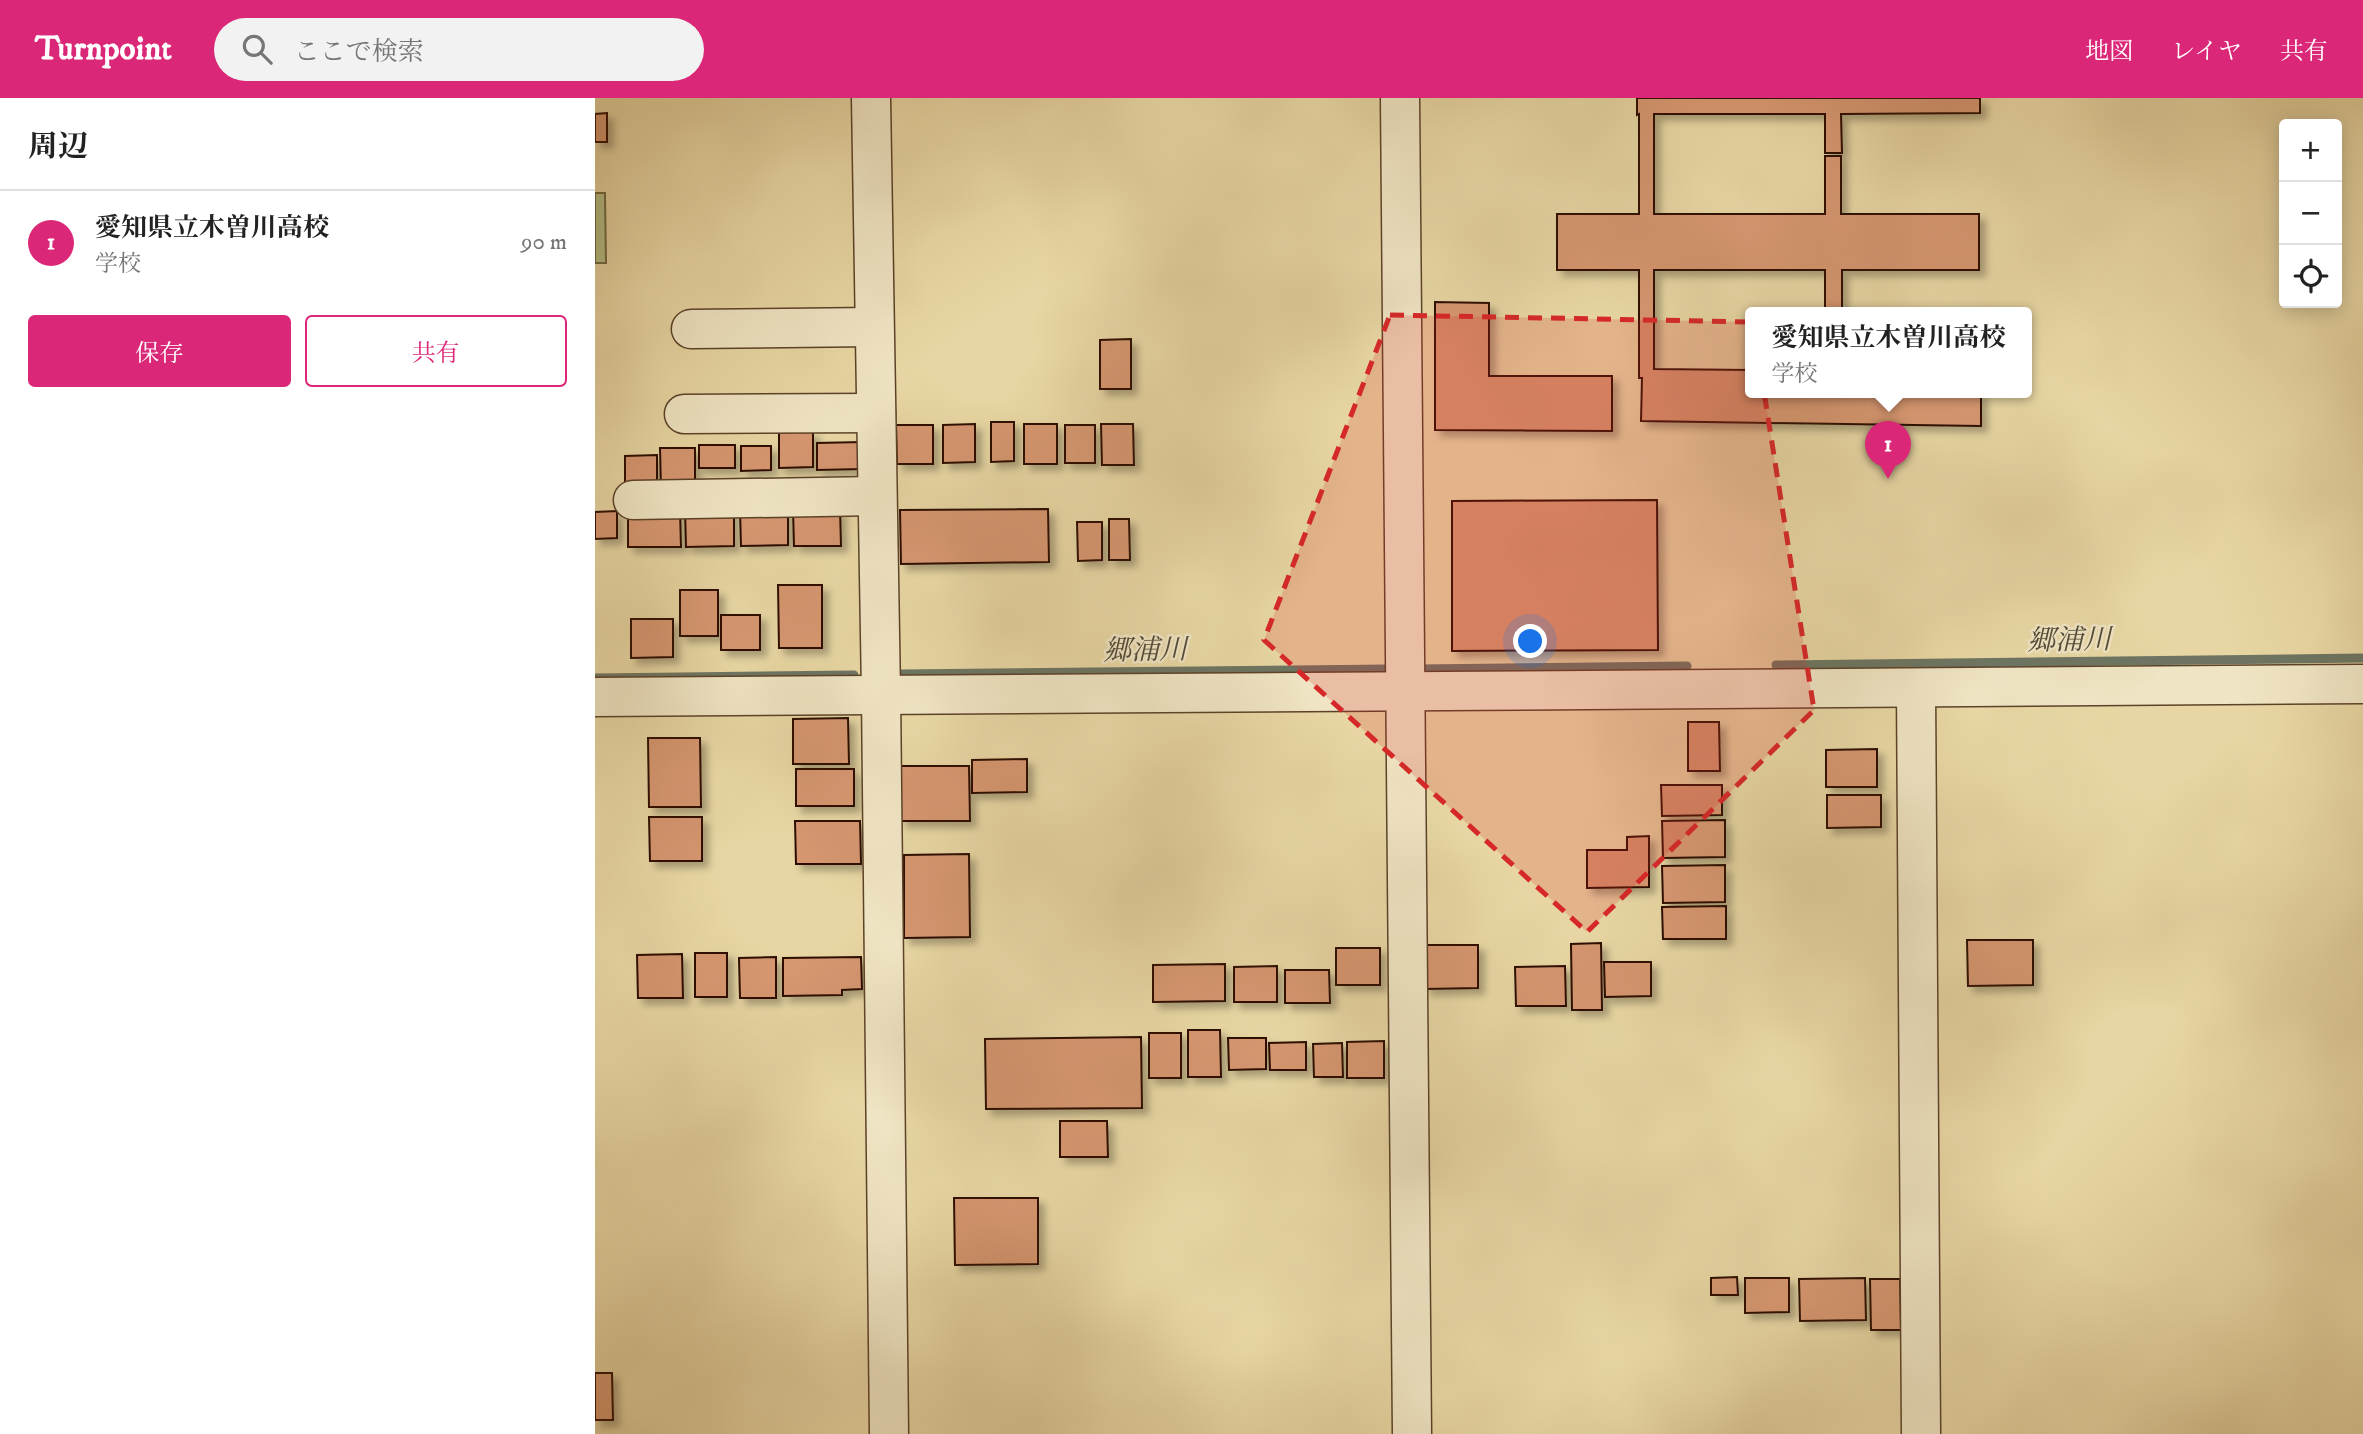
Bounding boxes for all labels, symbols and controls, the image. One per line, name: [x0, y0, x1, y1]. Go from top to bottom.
search box: [214, 18, 704, 81]
text: Turnpoint: [35, 29, 172, 70]
icon: search: [238, 30, 276, 68]
text: ここで検索: [294, 36, 424, 69]
text: 地図: [2085, 37, 2133, 67]
text: レイヤ: [2171, 37, 2242, 67]
text: 共有: [2280, 37, 2328, 67]
map controls: [2279, 119, 2342, 308]
button: +: [2279, 119, 2342, 182]
text: 周辺: [28, 129, 88, 166]
button: −: [2279, 182, 2342, 245]
text: 愛知県立木曽川高校: [95, 212, 329, 245]
text: 1: [47, 228, 55, 257]
text: 90 m: [521, 228, 567, 257]
button: locate: [2279, 245, 2342, 308]
text: 学校: [95, 250, 141, 279]
popup: [1745, 307, 2032, 398]
button: 保存: [28, 315, 291, 387]
button: 共有: [305, 315, 567, 387]
text: 愛知県立木曽川高校: [1771, 322, 2006, 355]
text: 学校: [1771, 360, 1817, 389]
pin: 1: [1865, 421, 1911, 479]
water label: 郷浦川: [2027, 622, 2114, 659]
your location: [1513, 624, 1547, 658]
water label: 郷浦川: [1103, 632, 1190, 669]

